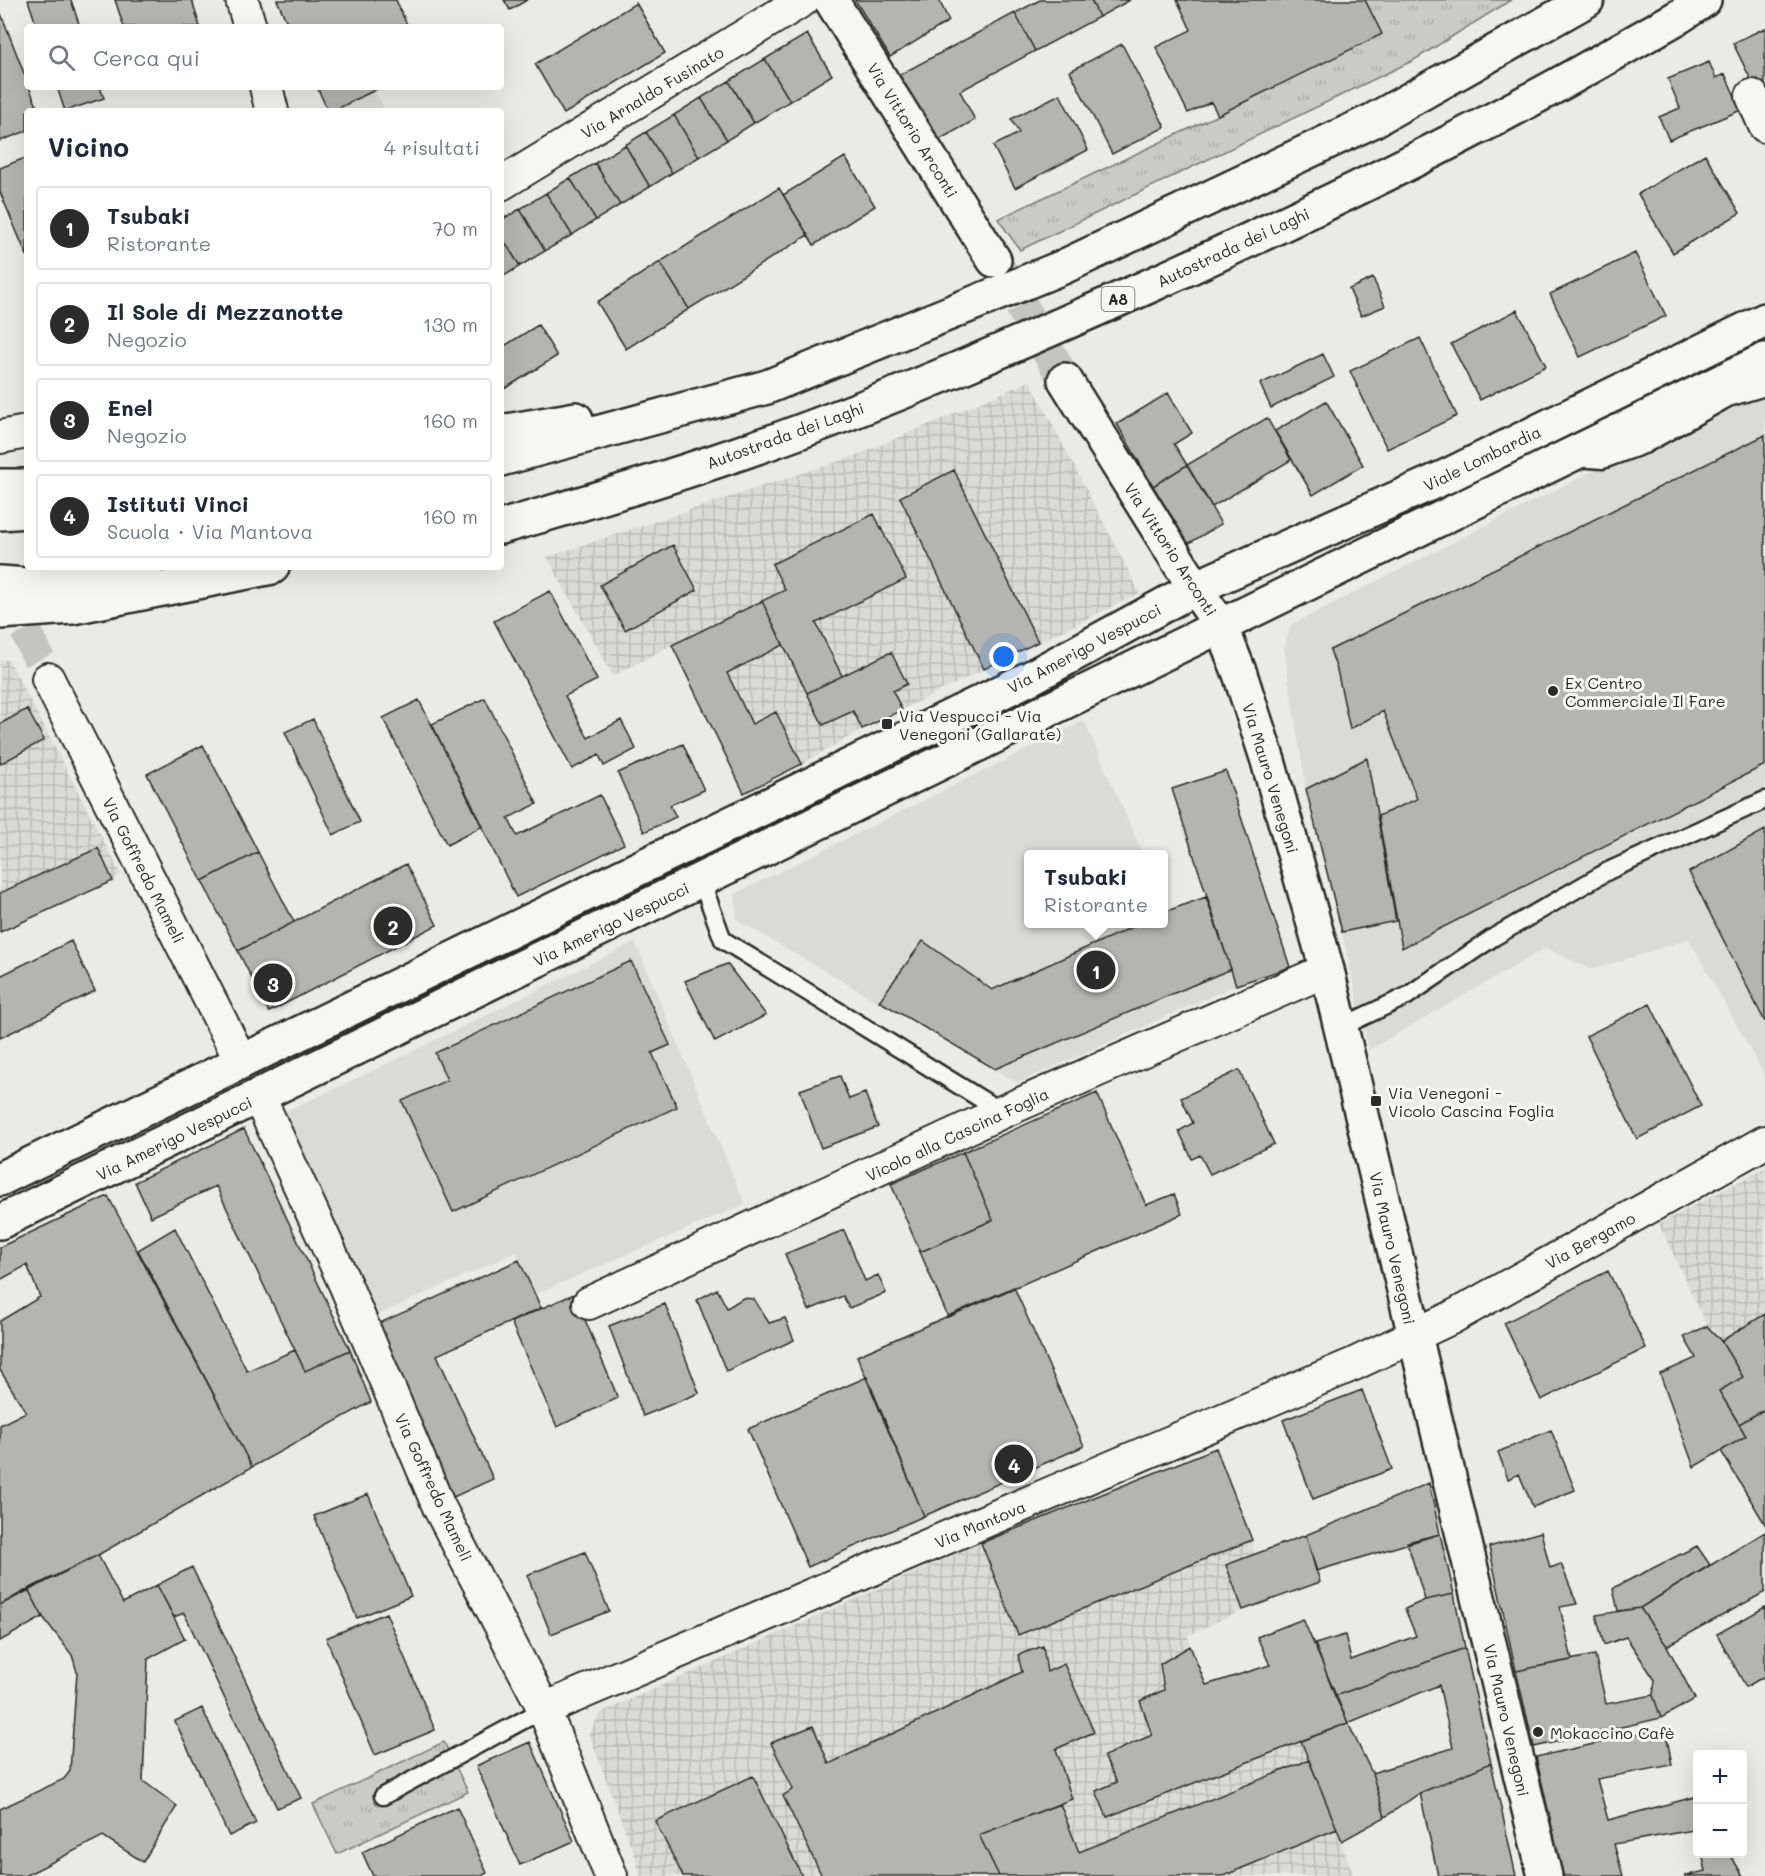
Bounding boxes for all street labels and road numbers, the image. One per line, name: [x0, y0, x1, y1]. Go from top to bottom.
street label: Via Arnaldo Fusinato: [577, 41, 727, 143]
street label: Via Vittorio Arconti: [863, 59, 963, 201]
street label: Autostrada dei Laghi: [1153, 202, 1313, 292]
road number: A8: [1102, 287, 1134, 311]
street label: Autostrada dei Laghi: [703, 397, 867, 473]
street label: Viale Lombardia: [1420, 420, 1544, 496]
street label: Via Vittorio Arconti: [1120, 478, 1222, 620]
street label: Via Amerigo Vespucci: [1004, 599, 1164, 697]
street label: Via Mauro Venegoni: [1238, 700, 1304, 856]
street label: Via Goffredo Mameli: [98, 793, 190, 947]
street label: Via Amerigo Vespucci: [529, 877, 693, 971]
street label: Vicolo alla Cascina Foglia: [862, 1082, 1052, 1186]
street label: Via Amerigo Vespucci: [92, 1091, 256, 1185]
street label: Via Mauro Venegoni: [1365, 1170, 1421, 1326]
street label: Via Bergamo: [1541, 1207, 1639, 1273]
street label: Via Goffredo Mameli: [390, 1410, 478, 1564]
street label: Via Mantova: [931, 1495, 1029, 1553]
street label: Via Mauro Venegoni: [1479, 1642, 1535, 1798]

